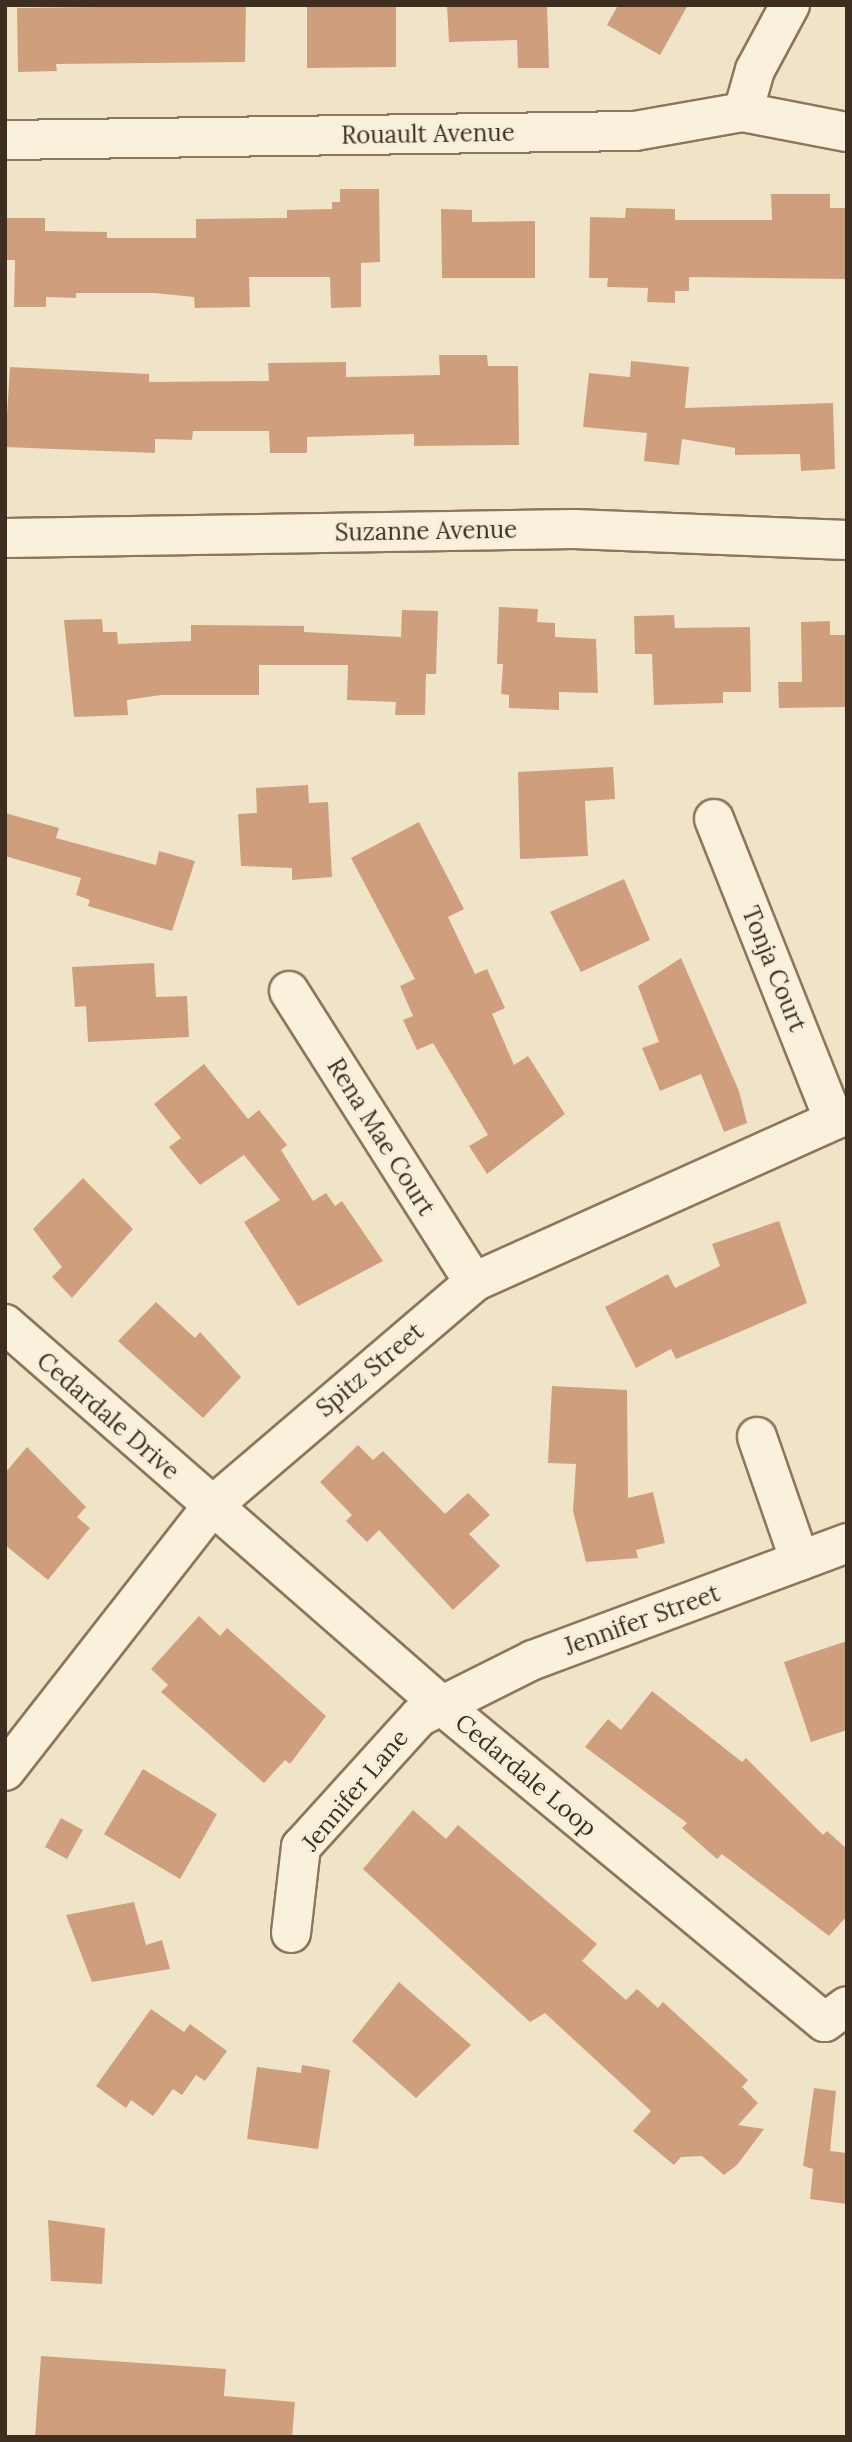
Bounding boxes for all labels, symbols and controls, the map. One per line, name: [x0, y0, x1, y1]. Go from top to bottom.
street label: Rouault Avenue: [341, 118, 515, 150]
street label: Suzanne Avenue: [335, 515, 517, 547]
street label: Tonja Court: [736, 902, 812, 1036]
street label: Rena Mae Court: [321, 1053, 441, 1221]
street label: Spitz Street: [311, 1317, 429, 1423]
street label: Cedardale Drive: [31, 1346, 185, 1486]
street label: Jennifer Street: [560, 1579, 724, 1661]
street label: Cedardale Loop: [450, 1708, 602, 1842]
street label: Jennifer Lane: [296, 1723, 414, 1857]

